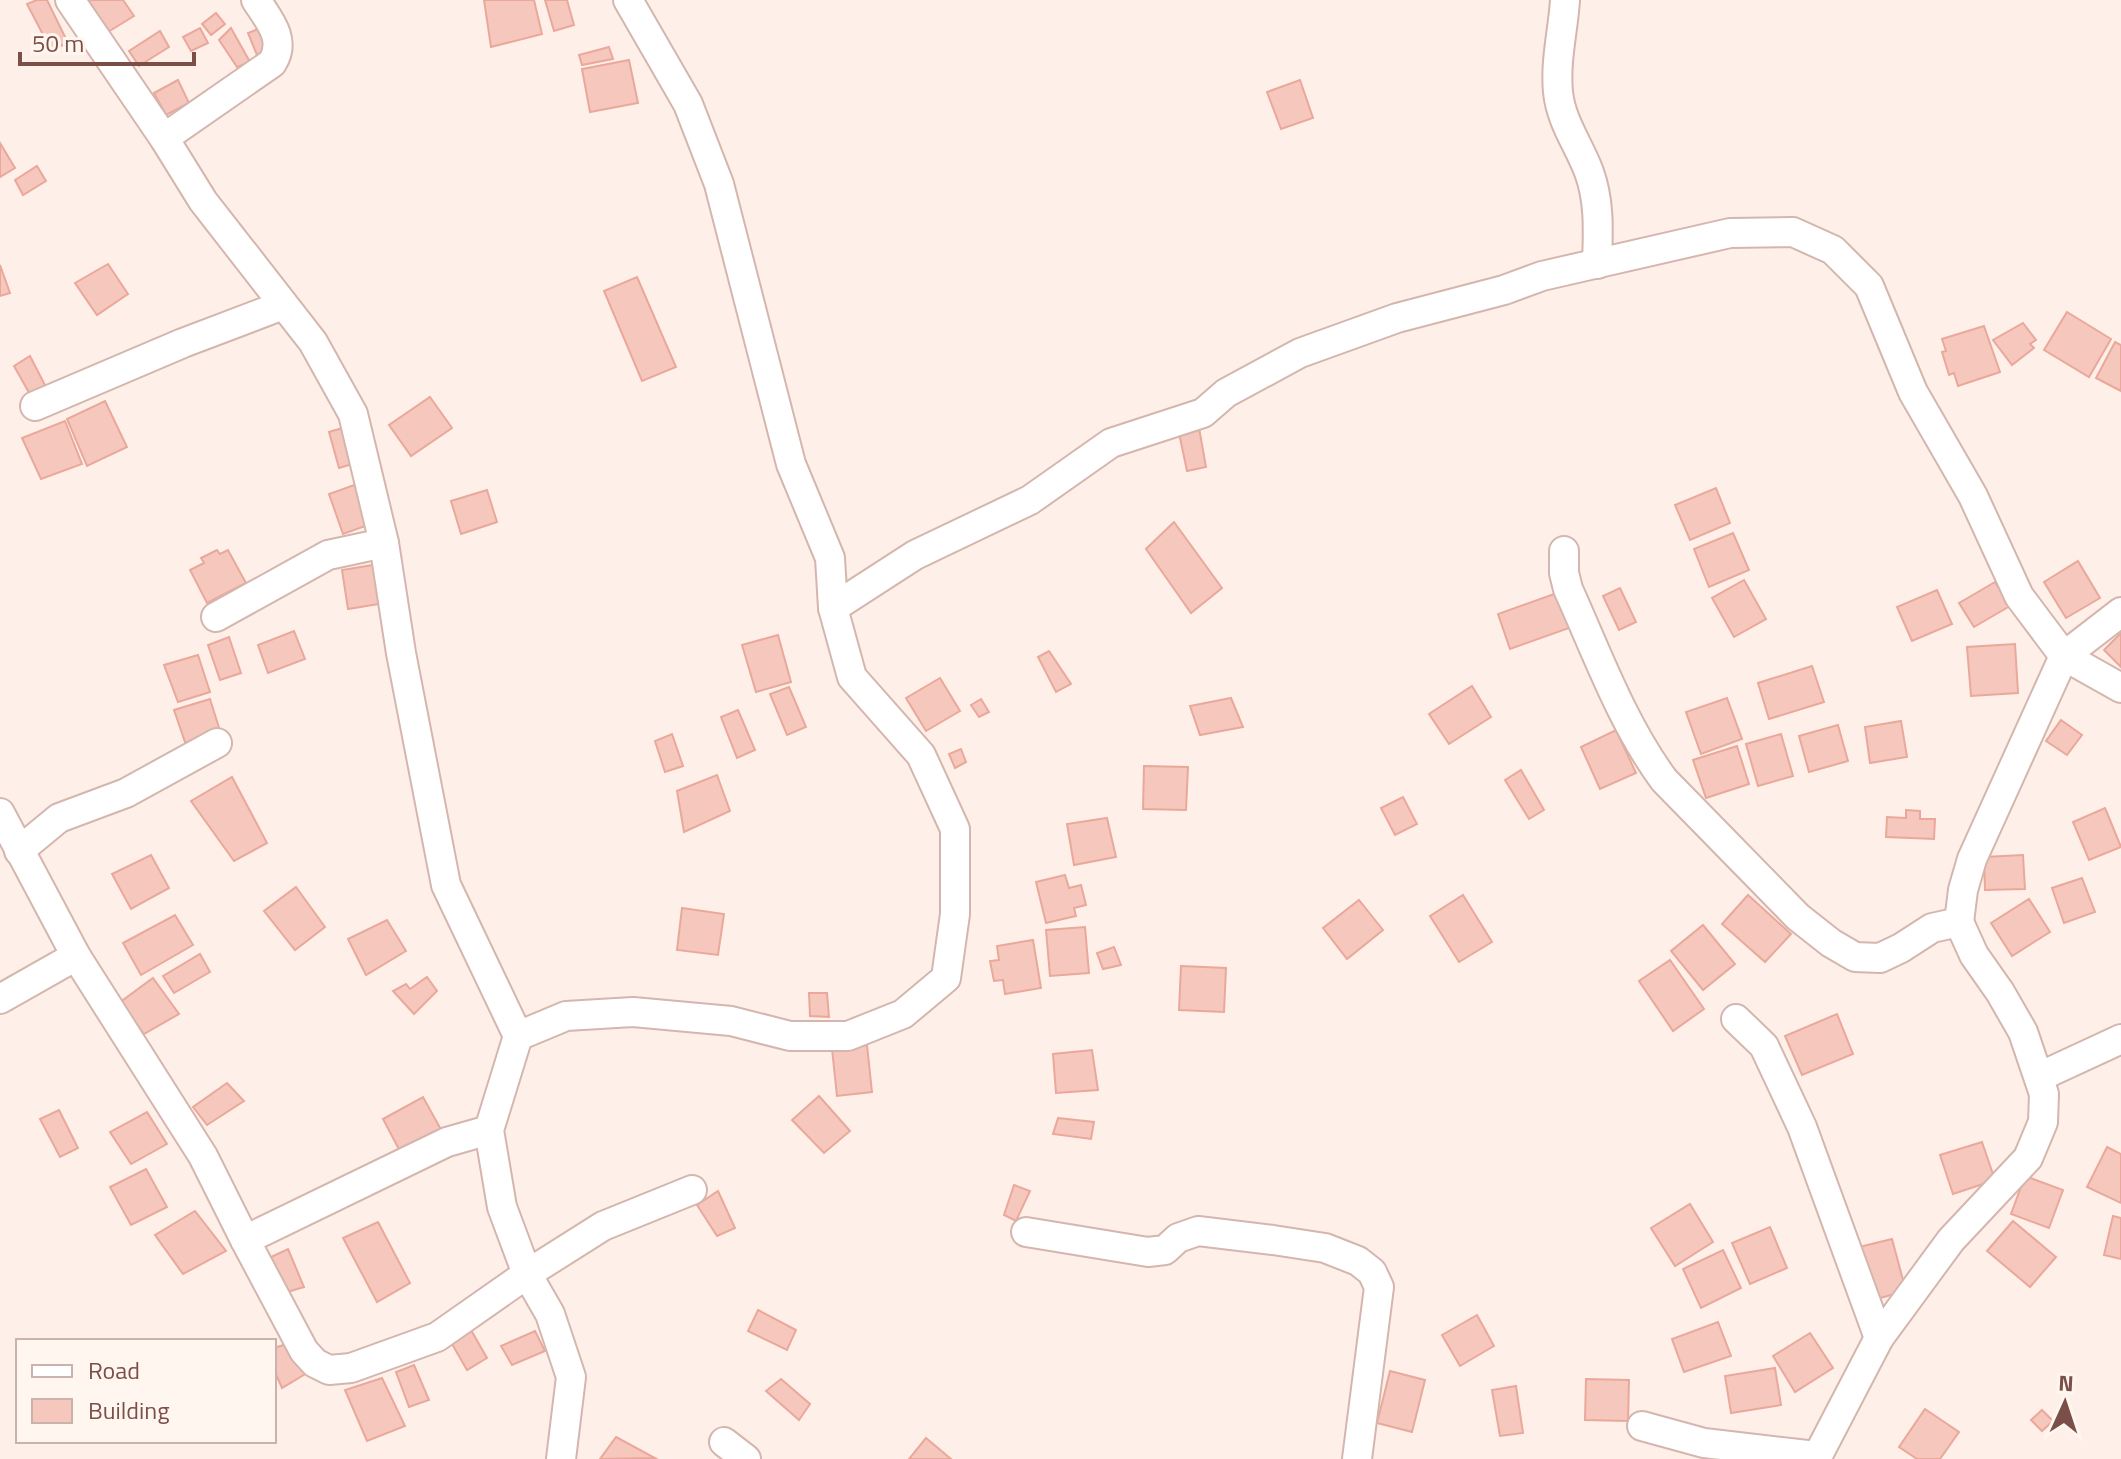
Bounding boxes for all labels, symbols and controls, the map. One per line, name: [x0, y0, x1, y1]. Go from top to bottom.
scale bar: [20, 16, 194, 66]
text: 50 m: [32, 25, 84, 61]
legend: [16, 1339, 276, 1443]
text: Road: [88, 1352, 140, 1388]
north arrow: [2025, 1363, 2105, 1443]
text: N: [2058, 1366, 2075, 1400]
text: Building: [88, 1392, 170, 1428]

